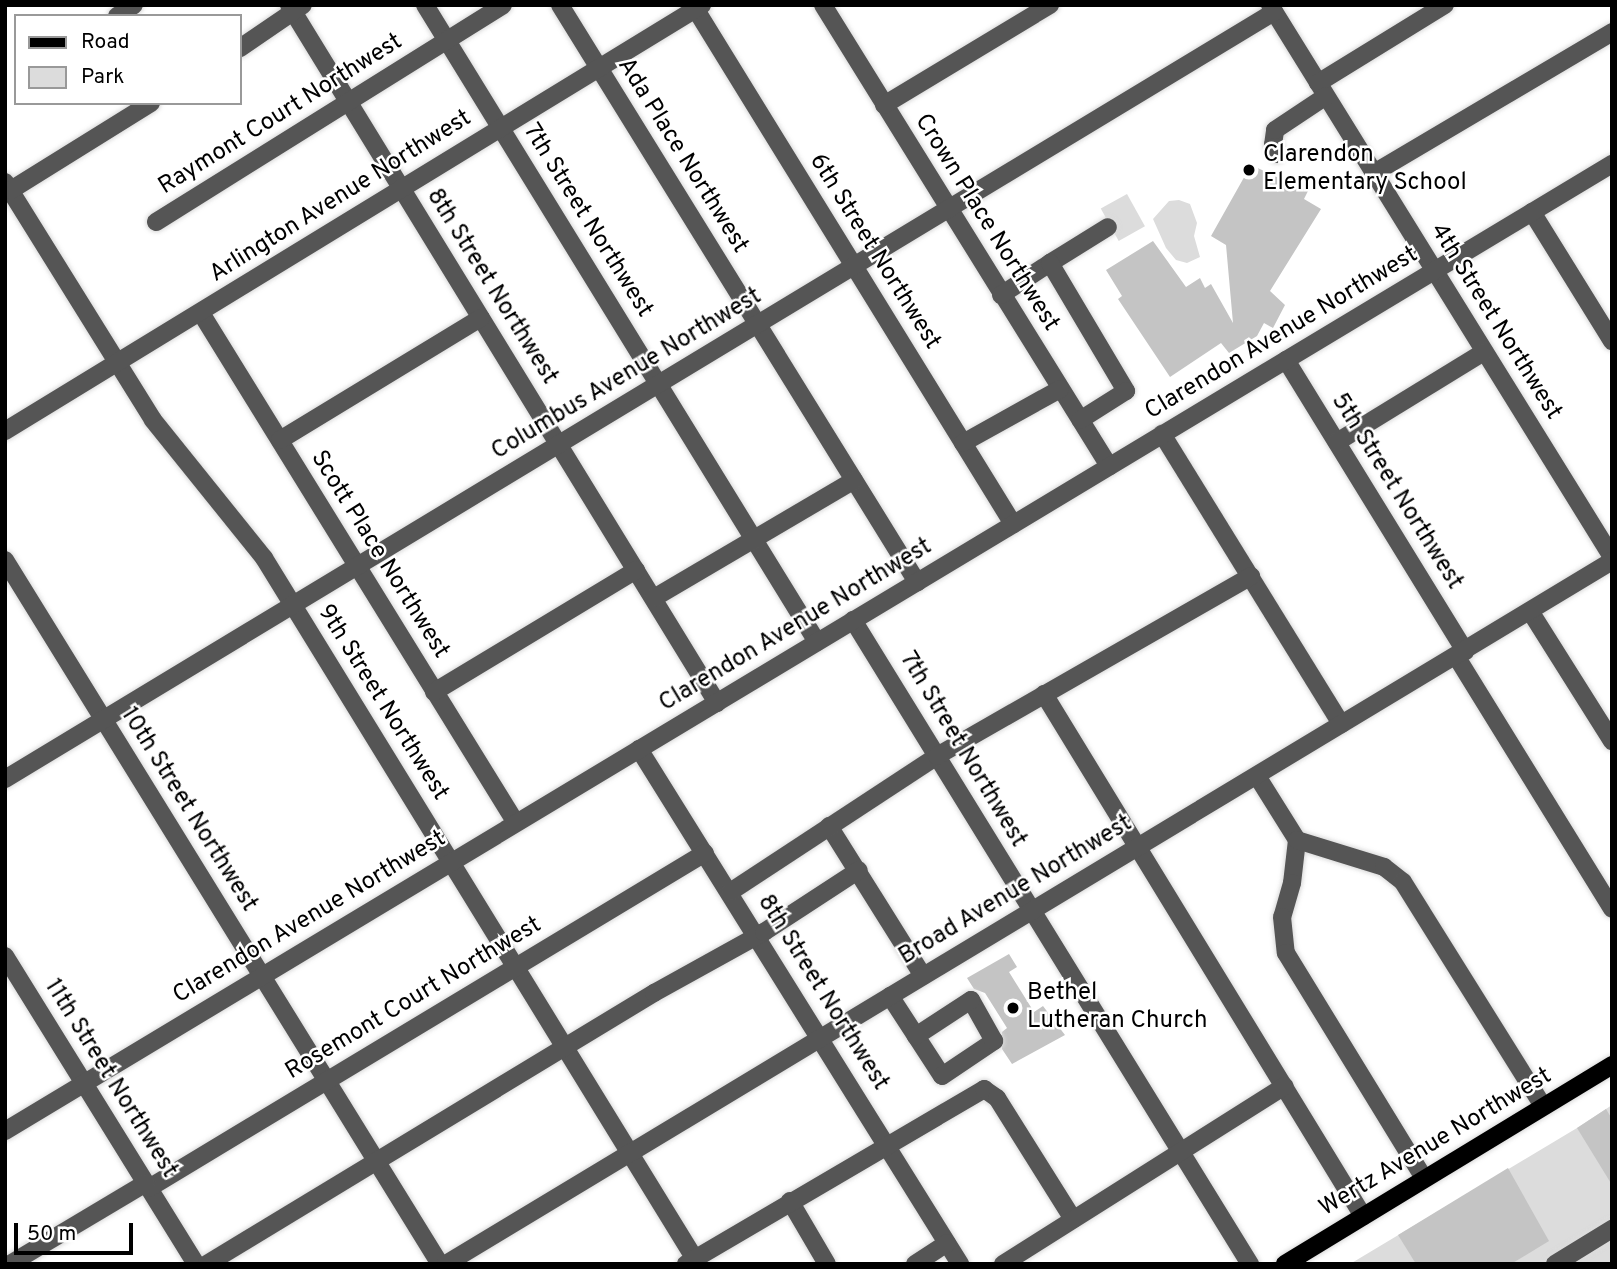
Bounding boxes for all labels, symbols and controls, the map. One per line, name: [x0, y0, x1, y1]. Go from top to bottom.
legend: [14, 14, 242, 105]
street label: Raymont Court Northwest: [154, 28, 408, 202]
text: Road: [81, 29, 130, 56]
street label: Ada Place Northwest: [610, 53, 754, 259]
text: Park: [81, 64, 124, 91]
street label: Arlington Avenue Northwest: [204, 104, 478, 290]
street label: Crown Place Northwest: [907, 109, 1065, 337]
street label: 7th Street Northwest: [516, 119, 658, 323]
place label: Clarendon Elementary School: [1263, 142, 1467, 198]
street label: 6th Street Northwest: [802, 149, 946, 355]
marker: Clarendon Elementary School: [1241, 162, 1257, 178]
street label: 8th Street Northwest: [419, 184, 563, 390]
street label: 4th Street Northwest: [1423, 219, 1567, 425]
street label: Clarendon Avenue Northwest: [1140, 241, 1424, 427]
street label: Columbus Avenue Northwest: [486, 283, 768, 467]
street label: 5th Street Northwest: [1324, 389, 1468, 595]
street label: Scott Place Northwest: [303, 446, 455, 664]
street label: Clarendon Avenue Northwest: [654, 533, 938, 719]
street label: 9th Street Northwest: [310, 600, 454, 806]
street label: 7th Street Northwest: [892, 647, 1032, 853]
street label: 10th Street Northwest: [113, 703, 263, 917]
street label: Broad Avenue Northwest: [894, 810, 1138, 972]
street label: Clarendon Avenue Northwest: [168, 825, 452, 1011]
street label: 8th Street Northwest: [750, 890, 894, 1096]
street label: Rosemont Court Northwest: [281, 911, 547, 1087]
street label: 11th Street Northwest: [37, 974, 183, 1184]
place label: Bethel Lutheran Church: [1027, 980, 1207, 1036]
marker: Bethel Lutheran Church: [1005, 1000, 1021, 1016]
street label: Wertz Avenue Northwest: [1314, 1062, 1558, 1224]
scale bar: [18, 1210, 136, 1254]
text: 50 m: [27, 1221, 76, 1248]

